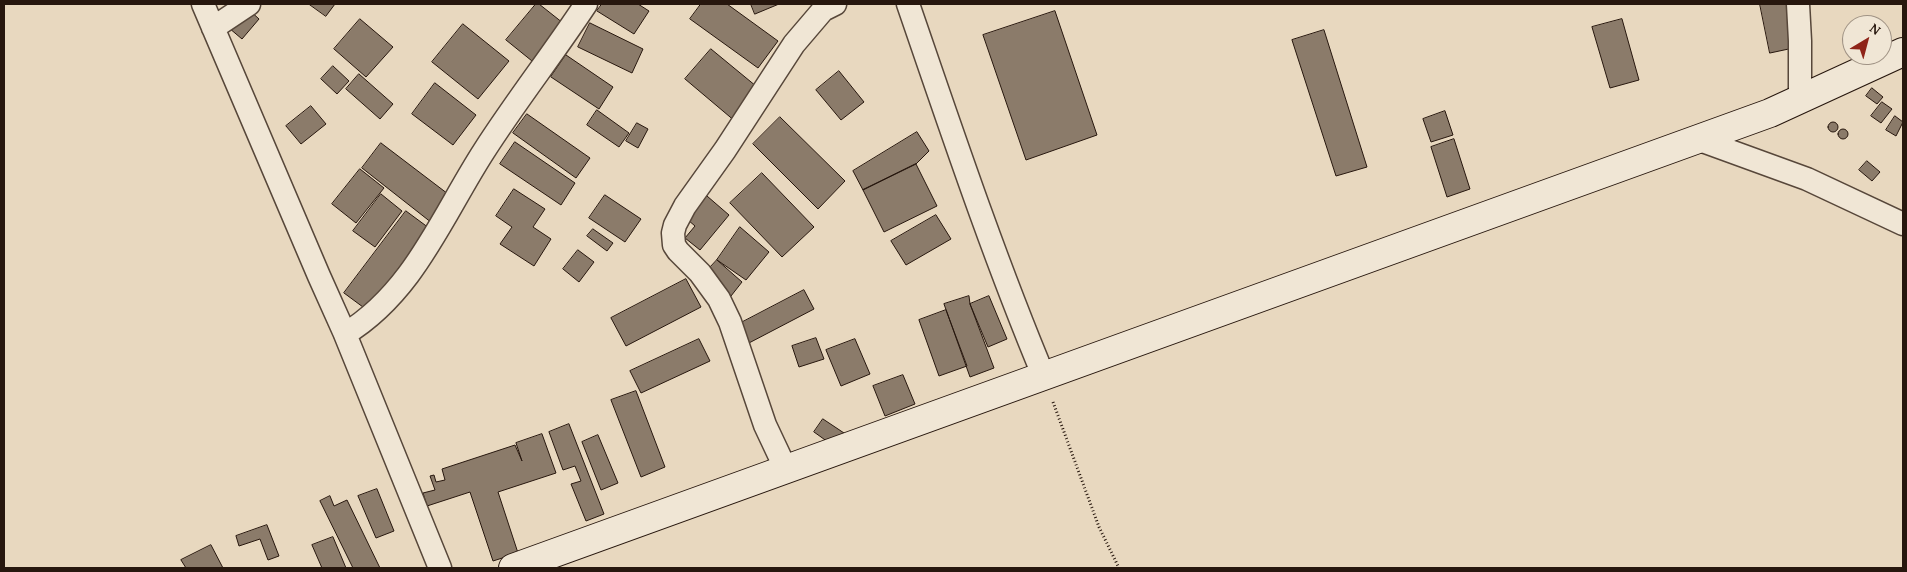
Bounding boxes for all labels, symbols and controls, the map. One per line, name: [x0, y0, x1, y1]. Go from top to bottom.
north arrow: [1842, 15, 1892, 65]
text: N: [1866, 18, 1885, 40]

